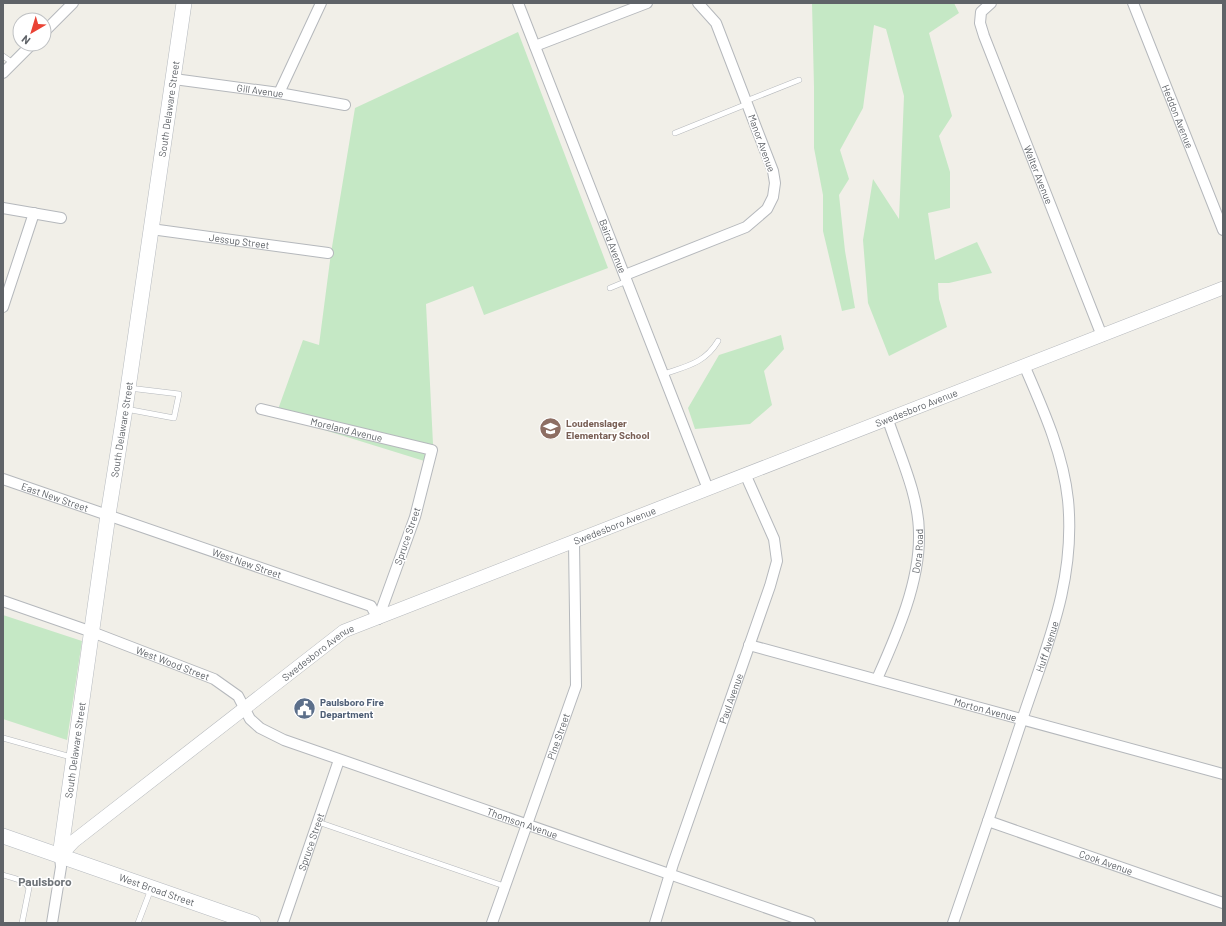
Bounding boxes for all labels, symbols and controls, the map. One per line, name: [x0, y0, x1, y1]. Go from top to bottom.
north arrow: [12, 12, 52, 52]
text: N: [19, 33, 32, 48]
street label: South Delaware Street: [156, 60, 182, 158]
street label: Gill Avenue: [236, 81, 285, 100]
street label: Heddon Avenue: [1160, 83, 1196, 150]
street label: Manor Avenue: [746, 113, 778, 173]
street label: Walter Avenue: [1022, 143, 1055, 206]
street label: Baird Avenue: [597, 217, 629, 275]
street label: Jessup Street: [208, 231, 270, 251]
street label: South Delaware Street: [108, 380, 135, 478]
street label: Swedesboro Avenue: [873, 386, 959, 429]
street label: Moreland Avenue: [309, 415, 384, 444]
school or university icon: Loudenslager Elementary School: [537, 416, 563, 442]
place label: Loudenslager Elementary School: [566, 417, 649, 441]
street label: East New Street: [20, 480, 90, 514]
street label: Swedesboro Avenue: [572, 504, 657, 547]
street label: Spruce Street: [392, 505, 423, 566]
street label: Dora Road: [909, 529, 925, 574]
street label: West New Street: [211, 546, 283, 581]
street label: Huff Avenue: [1033, 620, 1061, 674]
street label: Swedesboro Avenue: [279, 622, 356, 683]
street label: West Wood Street: [134, 644, 212, 683]
street label: Paul Avenue: [716, 672, 745, 725]
public building icon: Paulsboro Fire Department: [291, 695, 317, 721]
street label: Morton Avenue: [953, 695, 1018, 724]
place label: Paulsboro Fire Department: [320, 696, 384, 720]
street label: South Delaware Street: [62, 701, 88, 799]
street label: Pine Street: [544, 711, 572, 761]
street label: Thomson Avenue: [485, 805, 559, 841]
street label: Spruce Street: [295, 811, 327, 872]
street label: Cook Avenue: [1078, 847, 1134, 877]
street label: West Broad Street: [118, 871, 197, 908]
district label: Paulsboro: [18, 874, 72, 888]

